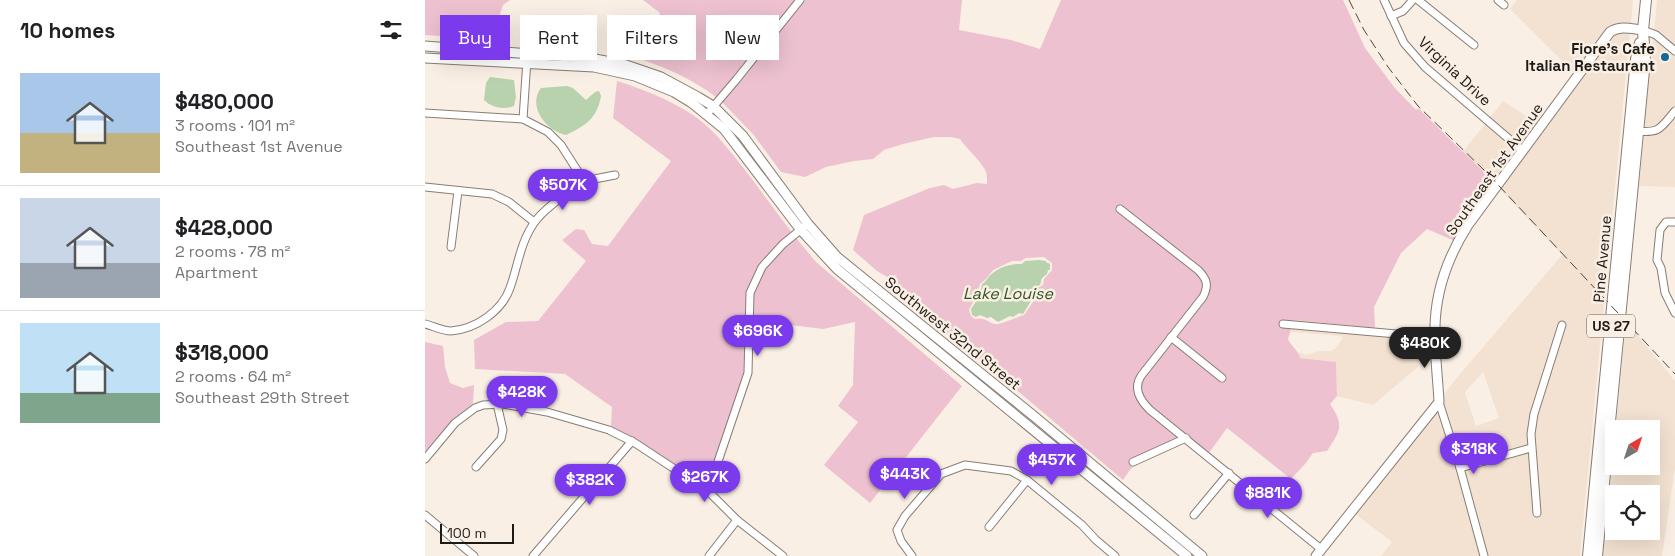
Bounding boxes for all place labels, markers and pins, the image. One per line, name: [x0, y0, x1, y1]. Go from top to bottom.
place label: Fiore's Cafe Italian Restaurant: [1525, 39, 1655, 75]
marker: Fiore's Cafe Italian Restaurant: [1659, 51, 1671, 63]
pin: $507K: [528, 168, 598, 211]
pin: $696K: [723, 314, 793, 357]
pin: $480K: [1390, 326, 1460, 369]
pin: $428K: [487, 376, 557, 418]
pin: $318K: [1439, 432, 1509, 475]
pin: $457K: [1017, 444, 1087, 486]
pin: $443K: [870, 458, 940, 500]
pin: $267K: [670, 460, 740, 503]
pin: $382K: [555, 464, 625, 506]
pin: $881K: [1233, 476, 1303, 519]

